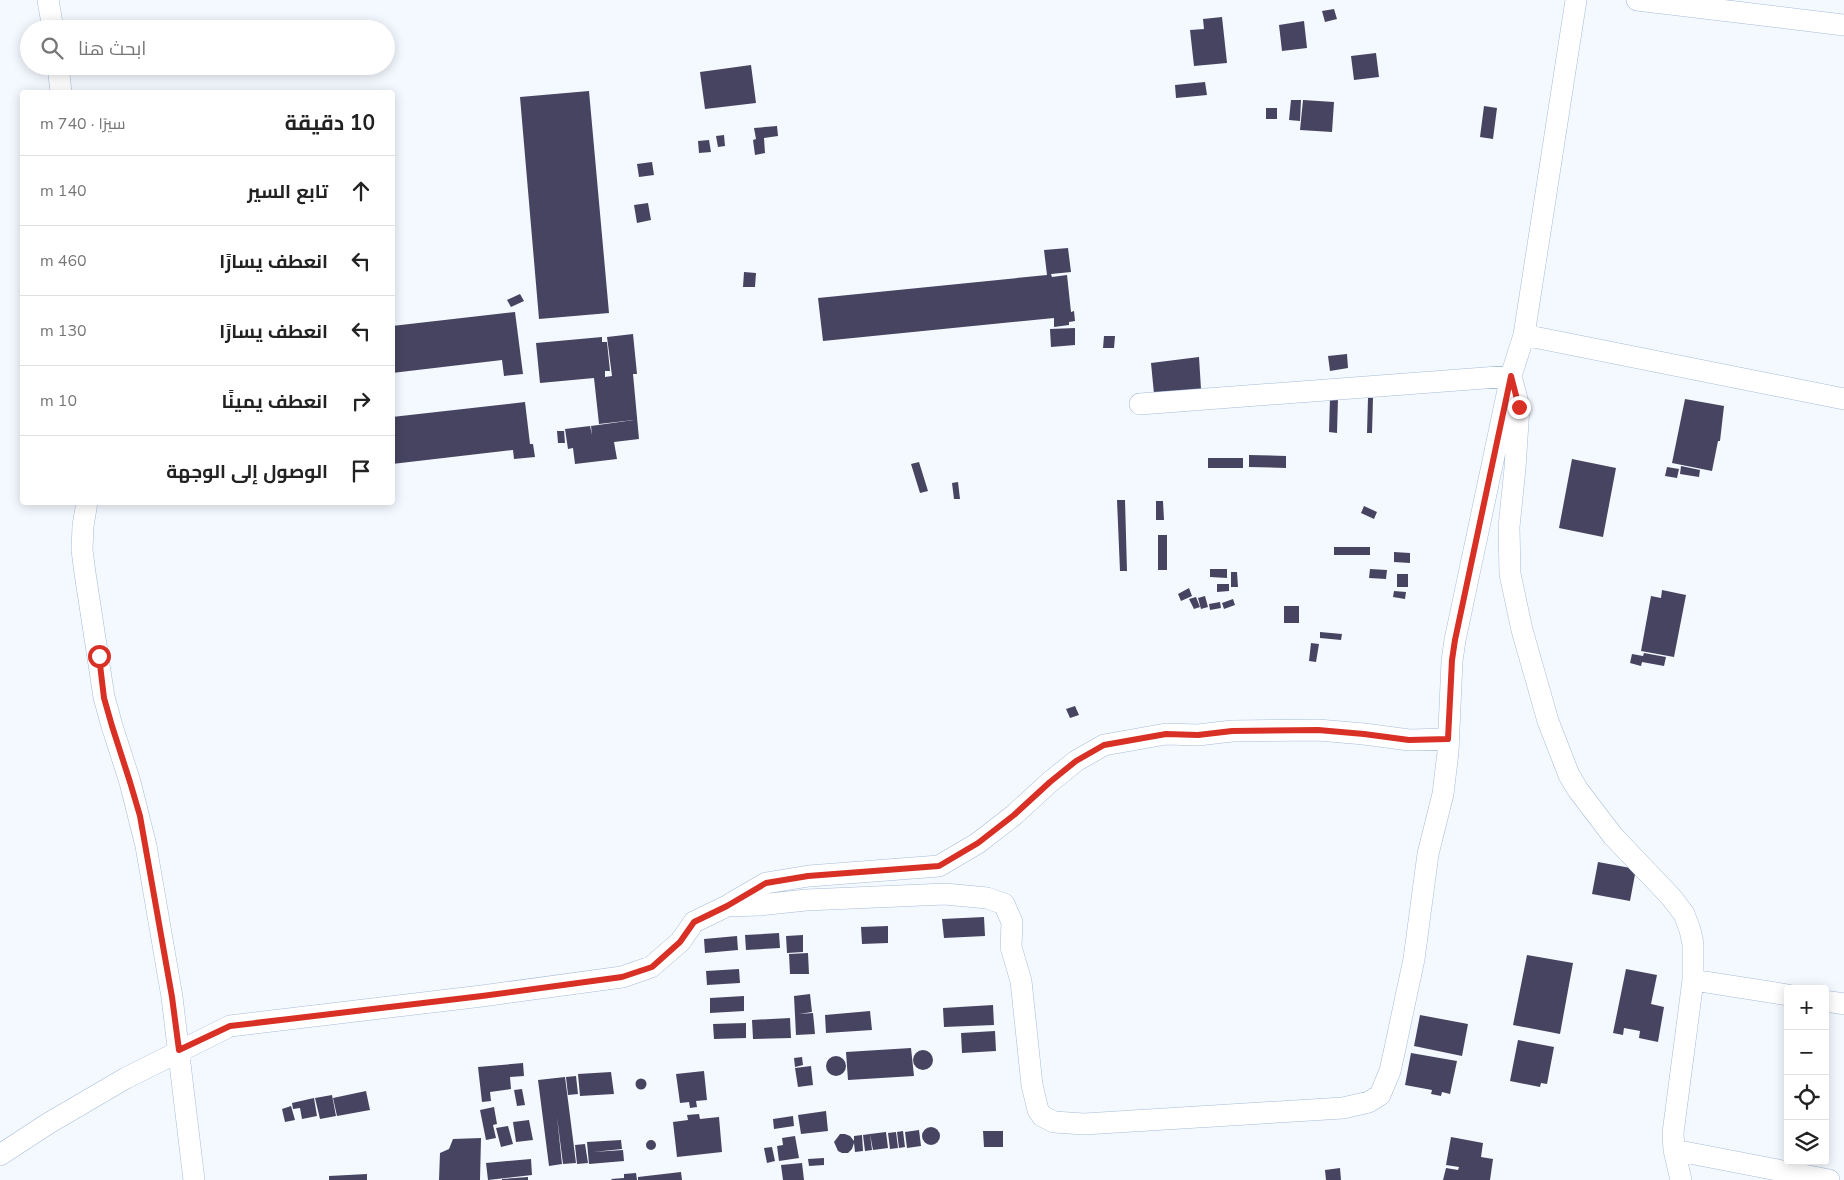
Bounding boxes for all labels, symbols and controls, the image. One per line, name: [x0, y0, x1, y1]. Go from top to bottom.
search box: [20, 20, 395, 75]
icon: search: [38, 34, 66, 62]
text: ابحث هنا: [78, 36, 146, 62]
text: 10 دقيقة: [285, 109, 375, 137]
text: سيرًا · 740 m: [40, 113, 126, 135]
icon: ahead: [347, 177, 375, 205]
text: تابع السير: [247, 179, 328, 205]
text: 140 m: [40, 180, 87, 202]
icon: left: [347, 247, 375, 275]
text: انعطف يسارًا: [219, 249, 328, 275]
text: 460 m: [40, 250, 87, 272]
icon: left: [347, 317, 375, 345]
text: انعطف يسارًا: [219, 319, 328, 345]
text: 130 m: [40, 320, 87, 342]
icon: right: [347, 387, 375, 415]
text: انعطف يمينًا: [222, 389, 328, 415]
text: 10 m: [40, 390, 77, 412]
route end: [1508, 396, 1531, 419]
icon: arrive: [347, 457, 375, 485]
text: الوصول إلى الوجهة: [166, 459, 328, 485]
route start: [88, 645, 111, 668]
map controls: [1784, 985, 1829, 1165]
button: +: [1784, 985, 1829, 1030]
button: −: [1784, 1030, 1829, 1075]
button: locate: [1784, 1075, 1829, 1120]
button: layers: [1784, 1120, 1829, 1165]

